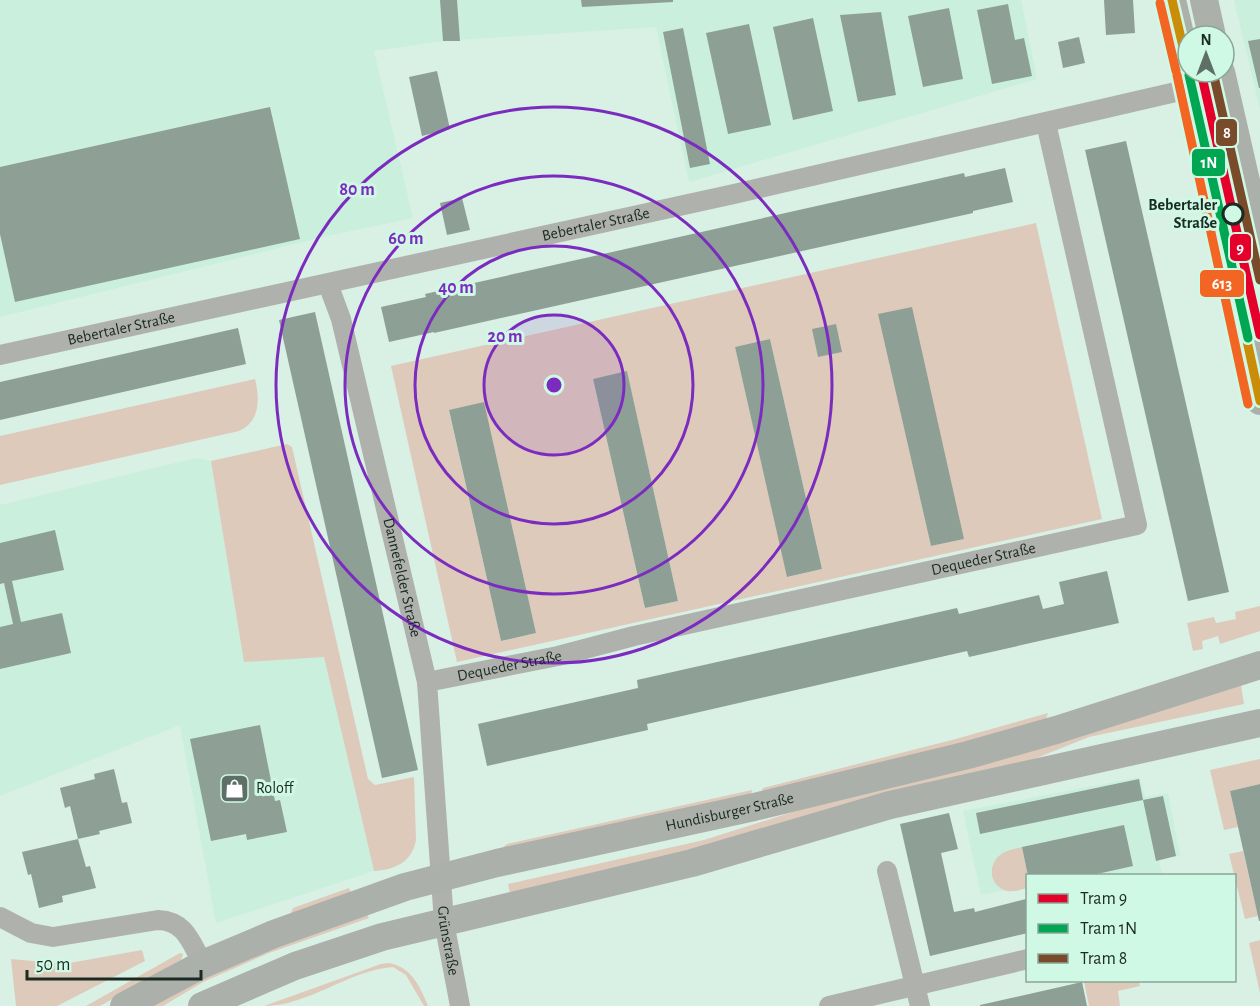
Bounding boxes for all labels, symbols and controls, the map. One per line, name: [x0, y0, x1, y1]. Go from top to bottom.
north arrow: [1176, 24, 1236, 84]
text: N: [1200, 32, 1212, 48]
line badge: 8: [1215, 118, 1238, 147]
text: 8: [1223, 125, 1231, 141]
line badge: 1N: [1191, 148, 1226, 177]
text: 1N: [1201, 155, 1217, 171]
text: 80 m: [339, 181, 375, 199]
place label: Bebertaler Straße: [1148, 197, 1217, 231]
marker: Bebertaler Straße: [1222, 203, 1244, 225]
street label: Bebertaler Straße: [541, 205, 651, 244]
text: 60 m: [388, 230, 424, 248]
line badge: 9: [1229, 233, 1252, 262]
text: 9: [1236, 240, 1244, 256]
line badge: 613: [1199, 269, 1245, 298]
text: 613: [1212, 276, 1232, 292]
text: 40 m: [438, 279, 474, 297]
street label: Bebertaler Straße: [66, 309, 176, 348]
text: 20 m: [487, 328, 523, 346]
centre of rings: [544, 375, 564, 395]
street label: Dannefelder Straße: [380, 516, 424, 639]
street label: Dequeder Straße: [930, 540, 1037, 578]
street label: Dequeder Straße: [456, 647, 563, 684]
shop icon: Roloff: [219, 772, 251, 804]
place label: Roloff: [256, 780, 294, 796]
street label: Hundisburger Straße: [664, 790, 795, 834]
legend: [1026, 874, 1236, 982]
text: Tram 9: [1080, 890, 1127, 908]
street label: Grünstraße: [435, 905, 462, 977]
text: Tram 1N: [1080, 920, 1137, 938]
scale bar: [27, 943, 201, 981]
text: Tram 8: [1080, 950, 1127, 968]
text: 50 m: [36, 956, 70, 974]

